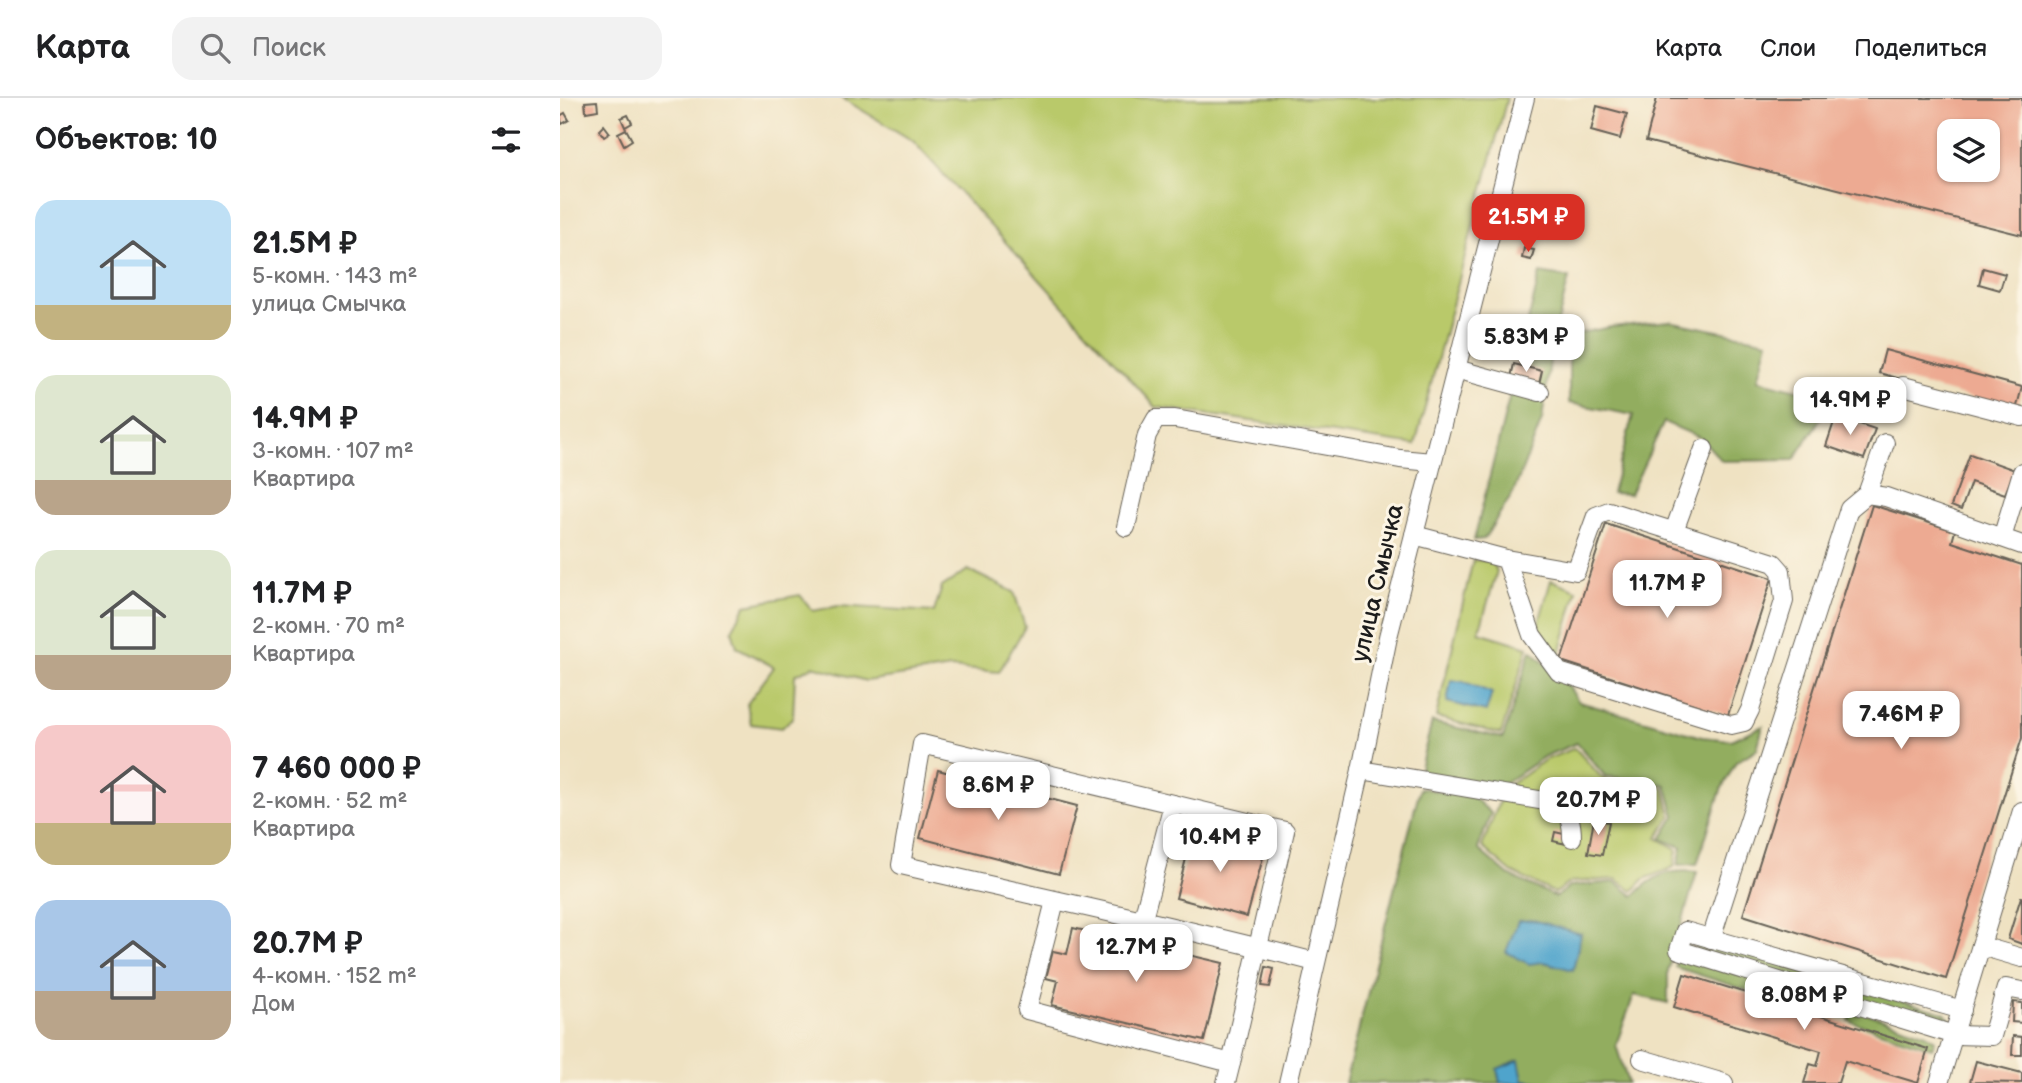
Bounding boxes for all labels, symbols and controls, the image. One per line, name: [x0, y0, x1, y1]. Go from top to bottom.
search box: [172, 17, 662, 80]
text: Карта: [35, 28, 130, 68]
icon: search: [196, 29, 234, 67]
text: Поиск: [252, 33, 326, 64]
text: Карта: [1655, 34, 1722, 63]
text: Слои: [1760, 34, 1816, 63]
text: Поделиться: [1854, 34, 1987, 63]
map controls: [1937, 119, 2000, 182]
button: layers: [1937, 119, 2000, 182]
icon: filters: [487, 121, 525, 159]
text: Объектов: 10: [35, 122, 218, 158]
pin: 21.5M ₽: [1463, 194, 1593, 254]
text: 21.5M ₽: [1488, 203, 1568, 231]
text: 21.5M ₽: [252, 226, 357, 262]
icon: home: [91, 228, 175, 312]
text: 5-комн. · 143 m²: [252, 262, 417, 290]
text: улица Смычка: [252, 290, 406, 318]
pin: 5.83M ₽: [1461, 314, 1591, 374]
text: 5.83M ₽: [1483, 323, 1569, 351]
pin: 14.9M ₽: [1785, 378, 1915, 437]
text: 14.9M ₽: [1809, 386, 1891, 414]
text: 14.9M ₽: [252, 401, 358, 437]
icon: home: [91, 403, 175, 487]
text: 3-комн. · 107 m²: [252, 437, 414, 465]
text: Квартира: [252, 465, 355, 493]
street label: улица Смычка: [1345, 501, 1410, 665]
pin: 11.7M ₽: [1602, 560, 1732, 620]
text: 11.7M ₽: [1629, 569, 1705, 597]
text: 11.7M ₽: [252, 576, 352, 612]
icon: home: [91, 578, 175, 662]
text: 2-комн. · 70 m²: [252, 612, 405, 640]
text: Квартира: [252, 640, 355, 668]
pin: 7.46M ₽: [1836, 692, 1966, 751]
text: 7.46M ₽: [1859, 700, 1943, 728]
text: 7 460 000 ₽: [252, 751, 421, 787]
icon: home: [91, 753, 175, 837]
pin: 8.6M ₽: [941, 762, 1055, 822]
text: 8.6M ₽: [962, 771, 1034, 799]
pin: 20.7M ₽: [1533, 778, 1663, 837]
text: 20.7M ₽: [1556, 786, 1640, 814]
text: 2-комн. · 52 m²: [252, 787, 407, 815]
pin: 10.4M ₽: [1155, 814, 1285, 874]
text: Квартира: [252, 815, 355, 843]
text: 10.4M ₽: [1179, 823, 1261, 851]
pin: 12.7M ₽: [1071, 924, 1201, 984]
text: 20.7M ₽: [252, 926, 363, 962]
icon: home: [91, 928, 175, 1012]
text: 12.7M ₽: [1096, 933, 1176, 961]
text: 4-комн. · 152 m²: [252, 962, 417, 990]
pin: 8.08M ₽: [1739, 972, 1869, 1032]
text: 8.08M ₽: [1761, 981, 1847, 1009]
text: Дом: [252, 990, 295, 1018]

